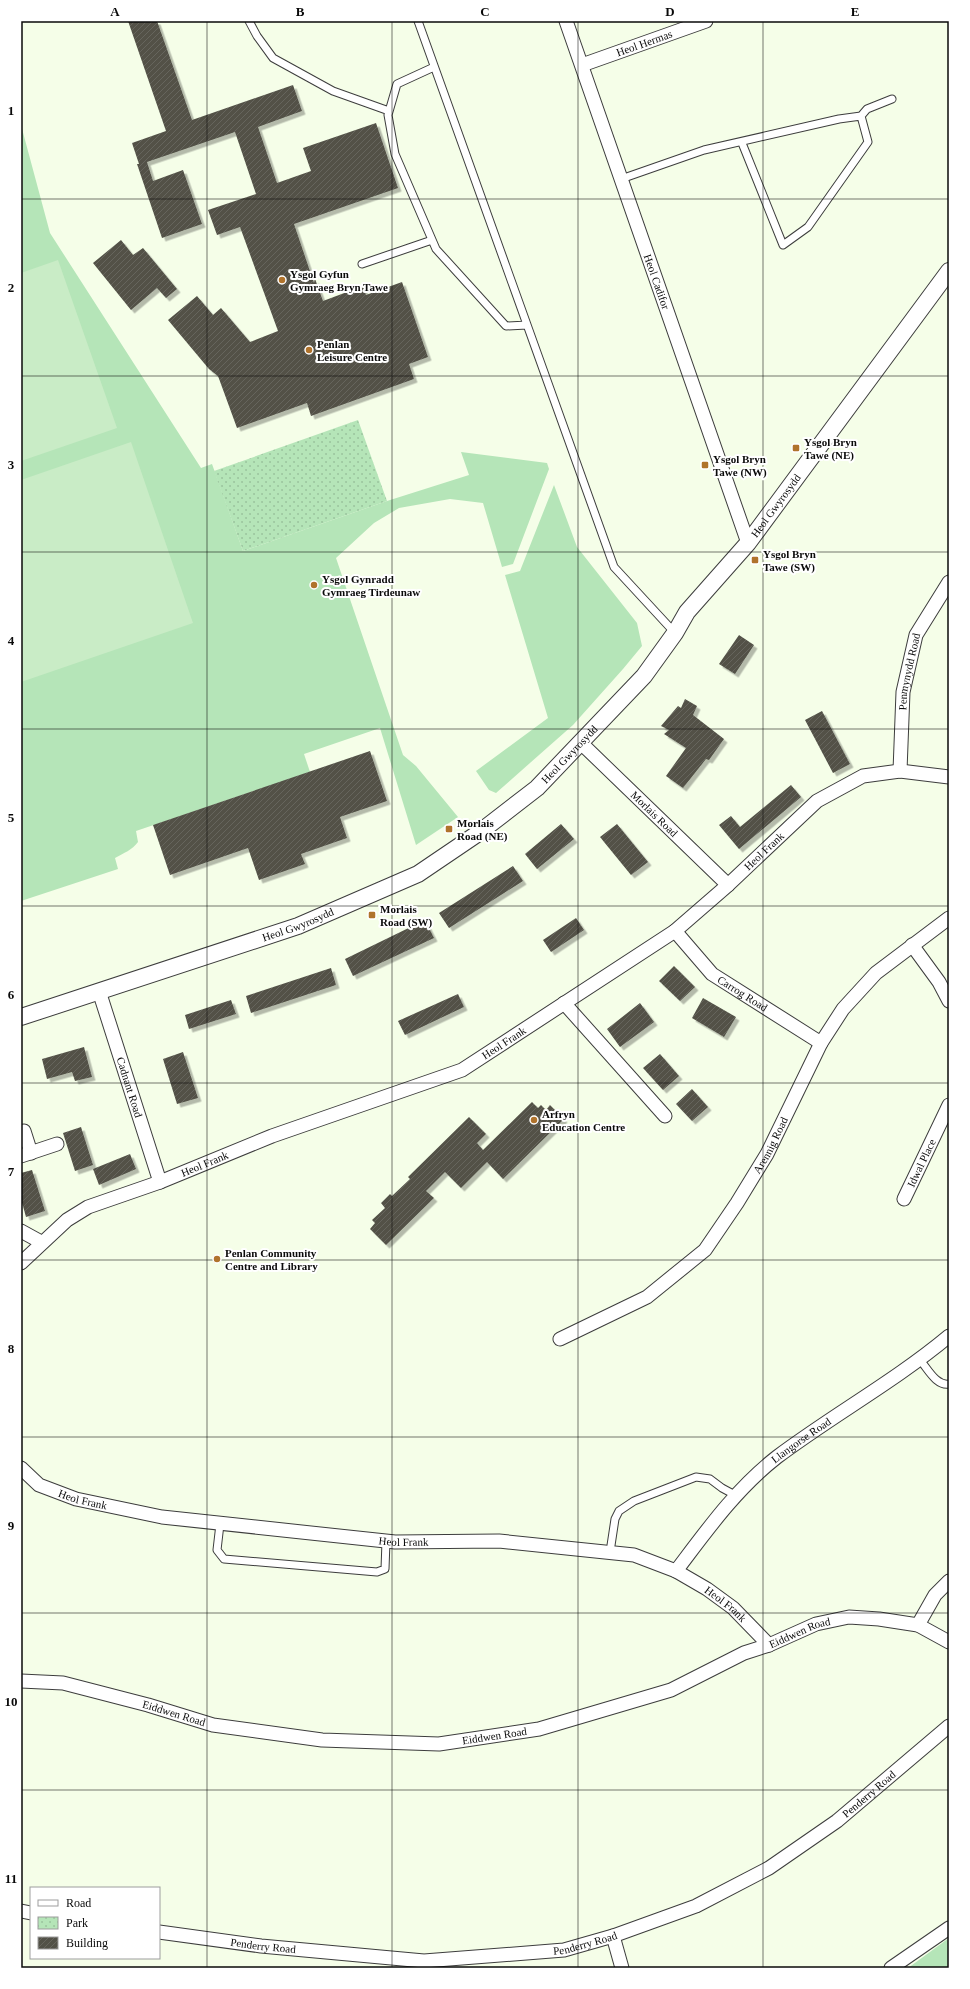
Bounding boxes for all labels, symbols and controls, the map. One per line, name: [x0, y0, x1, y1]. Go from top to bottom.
text: A: [110, 4, 120, 19]
text: B: [296, 4, 305, 19]
text: C: [480, 4, 490, 19]
text: D: [665, 4, 675, 19]
text: E: [851, 4, 859, 19]
street label: Heol Hermas: [615, 28, 674, 58]
text: 1: [8, 103, 14, 118]
street label: Heol Cadifor: [642, 252, 672, 311]
place label: Ysgol Gyfun Gymraeg Bryn Tawe: [290, 268, 388, 293]
marker: Ysgol Gyfun Gymraeg Bryn Tawe: [277, 275, 287, 285]
text: 2: [8, 280, 14, 295]
place label: Penlan Leisure Centre: [317, 338, 387, 363]
marker: Penlan Leisure Centre: [304, 345, 314, 355]
place label: Ysgol Bryn Tawe (NE): [804, 436, 857, 462]
marker: Ysgol Bryn Tawe (NE): [791, 443, 801, 453]
place label: Ysgol Bryn Tawe (NW): [713, 453, 767, 479]
text: 3: [8, 457, 15, 472]
marker: Ysgol Bryn Tawe (NW): [700, 460, 710, 470]
street label: Heol Gwyrosydd: [748, 471, 803, 539]
place label: Ysgol Bryn Tawe (SW): [763, 548, 816, 574]
marker: Ysgol Bryn Tawe (SW): [750, 555, 760, 565]
place label: Ysgol Gynradd Gymraeg Tirdeunaw: [322, 573, 420, 598]
marker: Ysgol Gynradd Gymraeg Tirdeunaw: [309, 580, 319, 590]
street label: Penmynydd Road: [896, 631, 922, 711]
text: 4: [8, 633, 15, 648]
street label: Heol Gwyrosydd: [539, 722, 600, 786]
street label: Morlais Road: [629, 789, 681, 839]
text: 5: [8, 810, 15, 825]
place label: Morlais Road (NE): [457, 817, 508, 843]
marker: Morlais Road (NE): [444, 824, 454, 834]
street label: Heol Frank: [742, 829, 787, 873]
place label: Morlais Road (SW): [380, 903, 433, 929]
street label: Heol Gwyrosydd: [261, 905, 336, 943]
marker: Morlais Road (SW): [367, 910, 377, 920]
street label: Carrog Road: [716, 973, 770, 1014]
text: 6: [8, 987, 15, 1002]
street label: Heol Frank: [480, 1024, 528, 1061]
street label: Cadnant Road: [114, 1056, 145, 1119]
place label: Arfryn Education Centre: [542, 1108, 625, 1133]
marker: Arfryn Education Centre: [529, 1115, 539, 1125]
street label: Arennig Road: [751, 1115, 790, 1176]
street label: Idwal Place: [905, 1137, 938, 1189]
street label: Heol Frank: [179, 1149, 230, 1179]
text: 7: [8, 1164, 15, 1179]
place label: Penlan Community Centre and Library: [225, 1247, 318, 1272]
marker: Penlan Community Centre and Library: [212, 1254, 222, 1264]
text: 8: [8, 1341, 15, 1356]
street label: Llangorse Road: [769, 1415, 833, 1465]
street label: Heol Frank: [57, 1487, 109, 1511]
text: 9: [8, 1518, 15, 1533]
street label: Heol Frank: [378, 1534, 429, 1548]
street label: Heol Frank: [703, 1584, 749, 1624]
street label: Eiddwen Road: [767, 1615, 832, 1650]
text: 10: [5, 1694, 18, 1709]
street label: Eiddwen Road: [141, 1698, 207, 1728]
street label: Eiddwen Road: [461, 1725, 528, 1746]
street label: Penderry Road: [840, 1768, 898, 1820]
text: 11: [5, 1871, 17, 1886]
legend: [30, 1887, 160, 1959]
text: Road: [66, 1896, 91, 1910]
text: Park: [66, 1916, 88, 1930]
street label: Penderry Road: [553, 1929, 619, 1957]
text: Building: [66, 1936, 108, 1950]
street label: Penderry Road: [230, 1936, 297, 1955]

